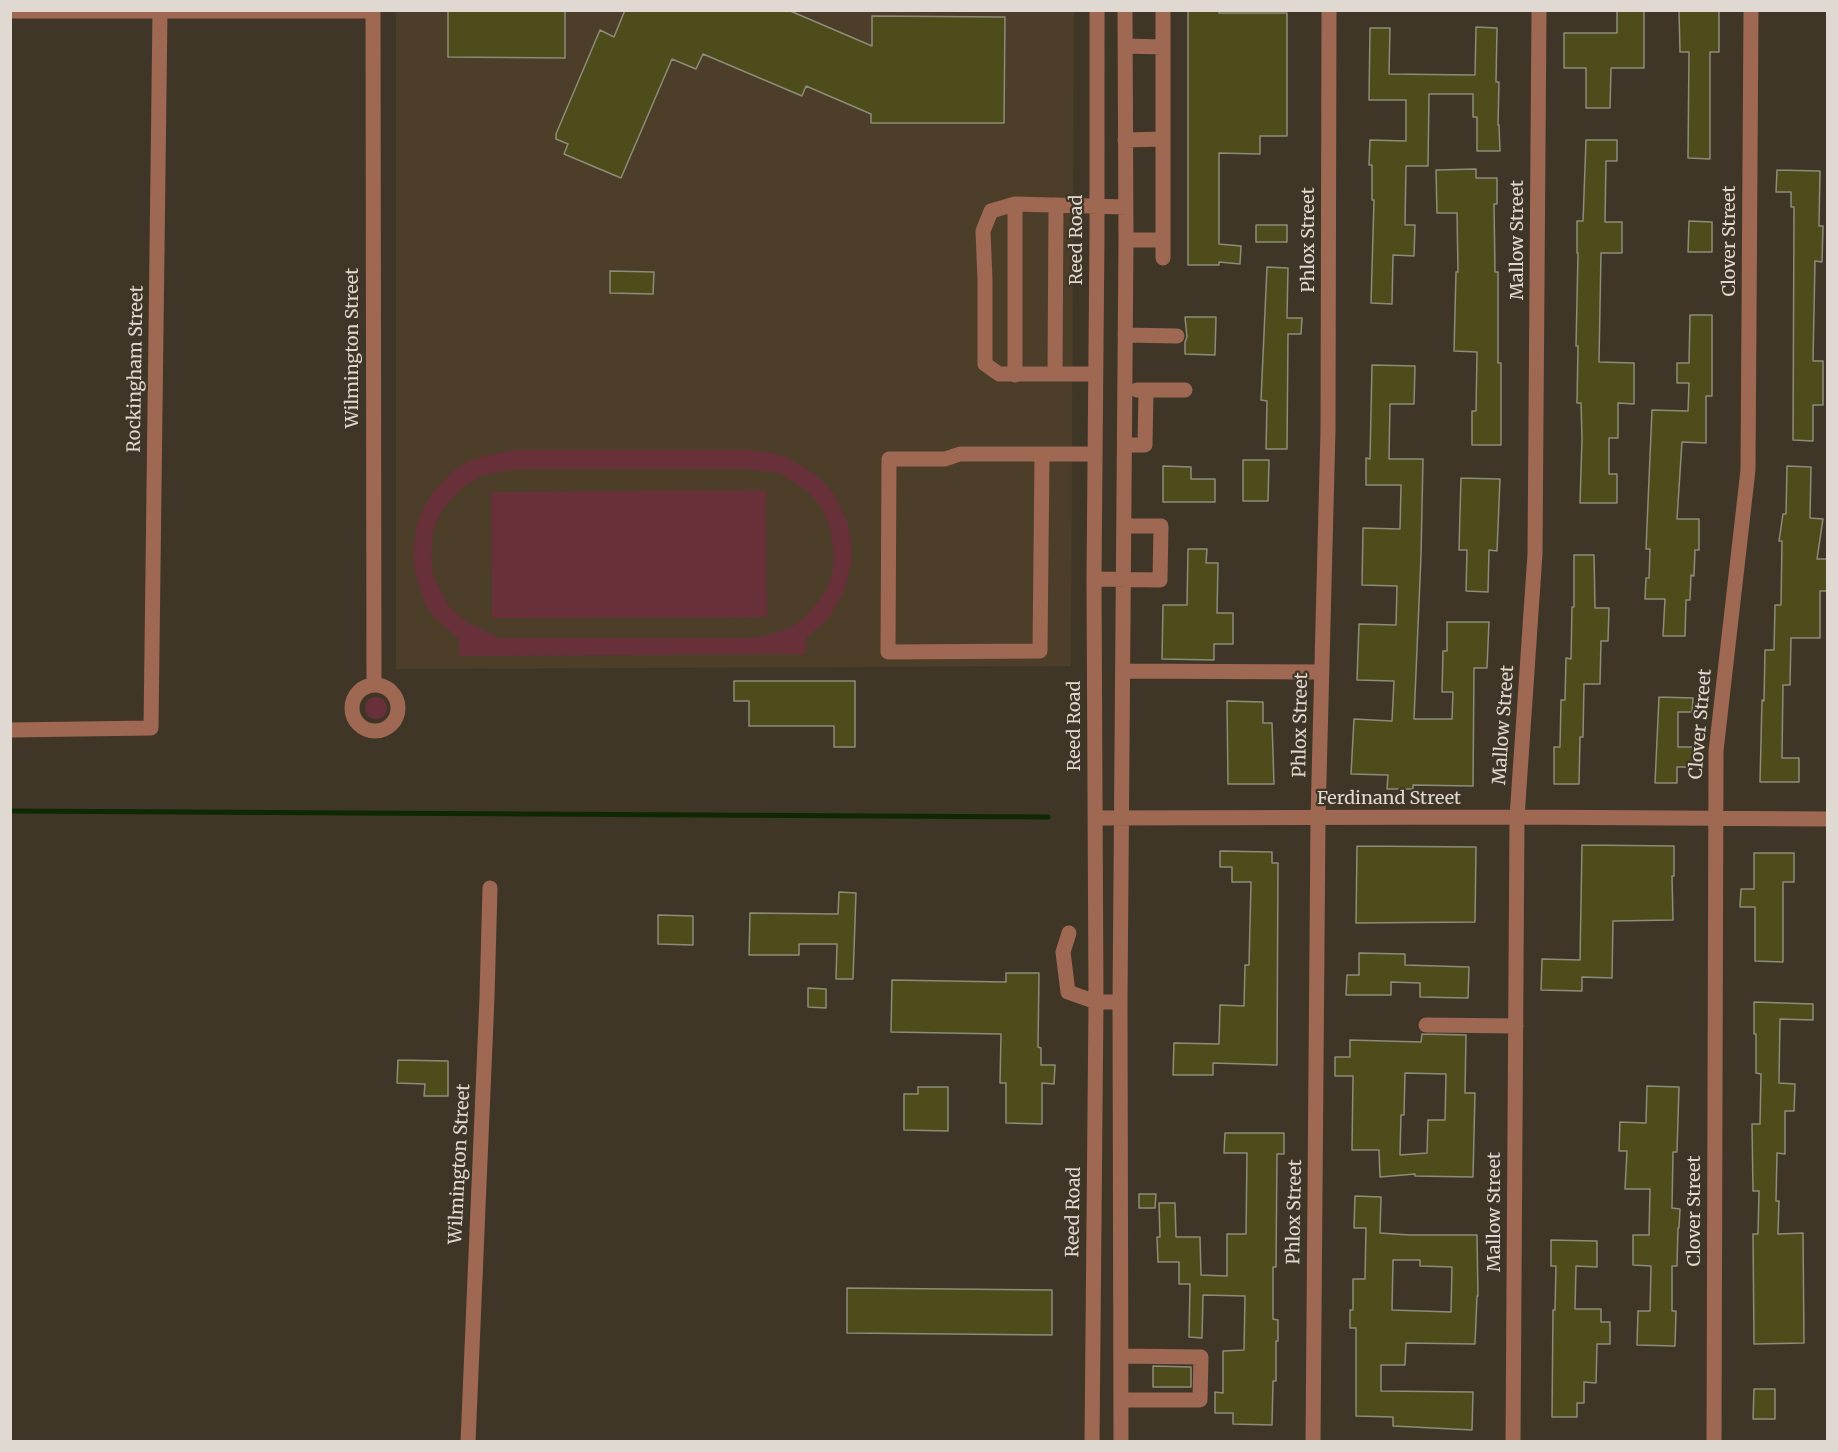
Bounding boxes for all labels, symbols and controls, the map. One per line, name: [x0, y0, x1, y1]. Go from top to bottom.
street label: Mallow Street: [1507, 180, 1529, 300]
street label: Clover Street: [1719, 185, 1741, 297]
street label: Phlox Street: [1298, 187, 1320, 293]
street label: Reed Road: [1066, 195, 1088, 285]
street label: Wilmington Street: [342, 268, 364, 428]
street label: Rockingham Street: [124, 285, 148, 453]
street label: Mallow Street: [1489, 664, 1519, 786]
street label: Clover Street: [1685, 668, 1717, 780]
street label: Phlox Street: [1289, 672, 1313, 778]
street label: Reed Road: [1064, 681, 1086, 771]
street label: Ferdinand Street: [1317, 788, 1461, 810]
street label: Wilmington Street: [445, 1083, 475, 1245]
street label: Mallow Street: [1484, 1152, 1506, 1272]
street label: Clover Street: [1684, 1155, 1706, 1267]
street label: Phlox Street: [1283, 1159, 1307, 1265]
street label: Reed Road: [1062, 1167, 1086, 1257]

